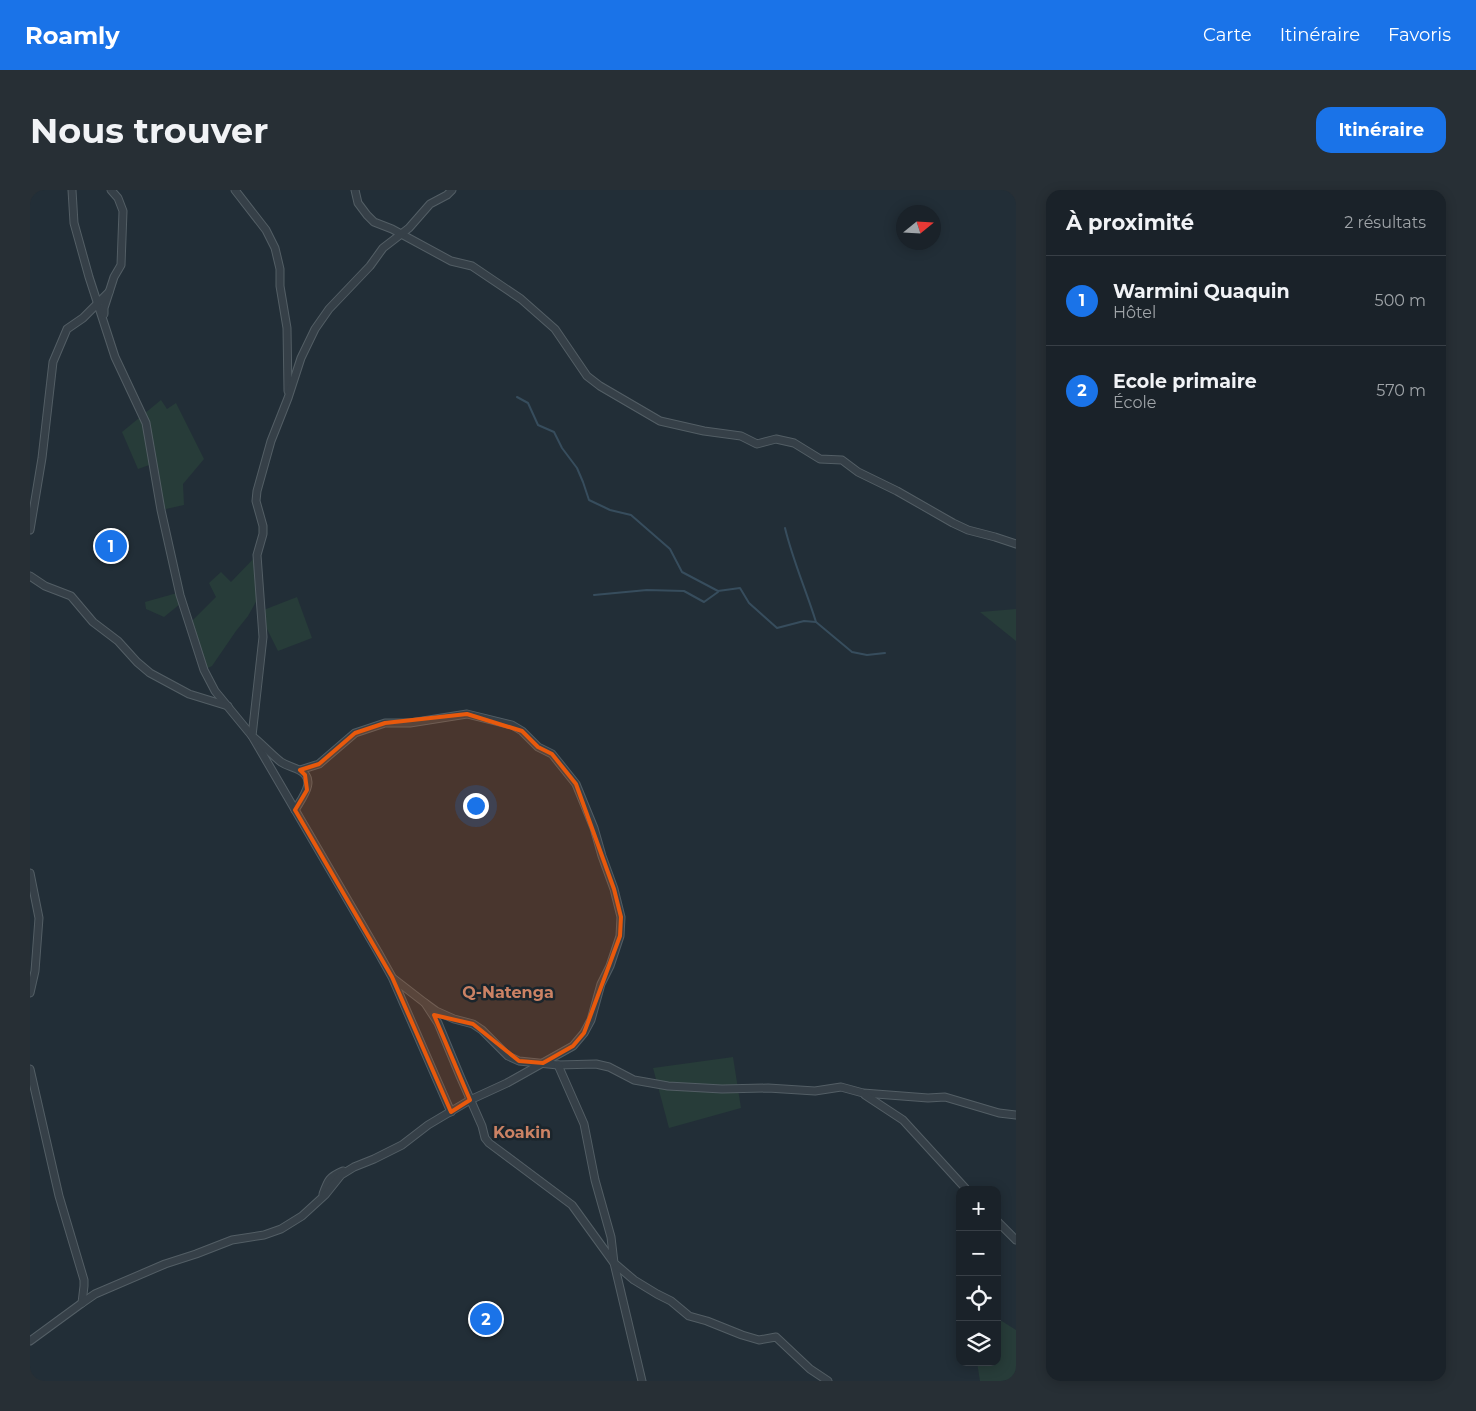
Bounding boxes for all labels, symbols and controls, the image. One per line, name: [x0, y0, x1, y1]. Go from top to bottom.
text: Roamly: [25, 21, 120, 50]
text: Carte: [1203, 24, 1252, 46]
text: Itinéraire: [1280, 24, 1360, 46]
text: Favoris: [1388, 24, 1451, 46]
button: Itinéraire: [1316, 107, 1446, 153]
text: Nous trouver: [30, 109, 268, 152]
north arrow: [896, 205, 941, 250]
text: À proximité: [1066, 210, 1194, 235]
text: 2 résultats: [1344, 213, 1426, 232]
text: Warmini Quaquin: [1113, 280, 1290, 303]
text: 1: [1079, 291, 1085, 310]
text: 500 m: [1375, 291, 1426, 310]
text: Hôtel: [1113, 303, 1156, 322]
text: Ecole primaire: [1113, 370, 1257, 393]
text: 2: [1077, 381, 1087, 400]
text: 570 m: [1376, 381, 1426, 400]
text: École: [1113, 393, 1156, 412]
pin: 1: [95, 527, 127, 565]
your location: [463, 793, 489, 819]
district label: Q-Natenga: [462, 983, 554, 1002]
district label: Koakin: [493, 1123, 551, 1142]
map controls: [956, 1186, 1001, 1366]
button: +: [956, 1186, 1001, 1231]
button: −: [956, 1231, 1001, 1276]
button: locate: [956, 1276, 1001, 1321]
pin: 2: [470, 1300, 502, 1338]
button: layers: [956, 1321, 1001, 1366]

